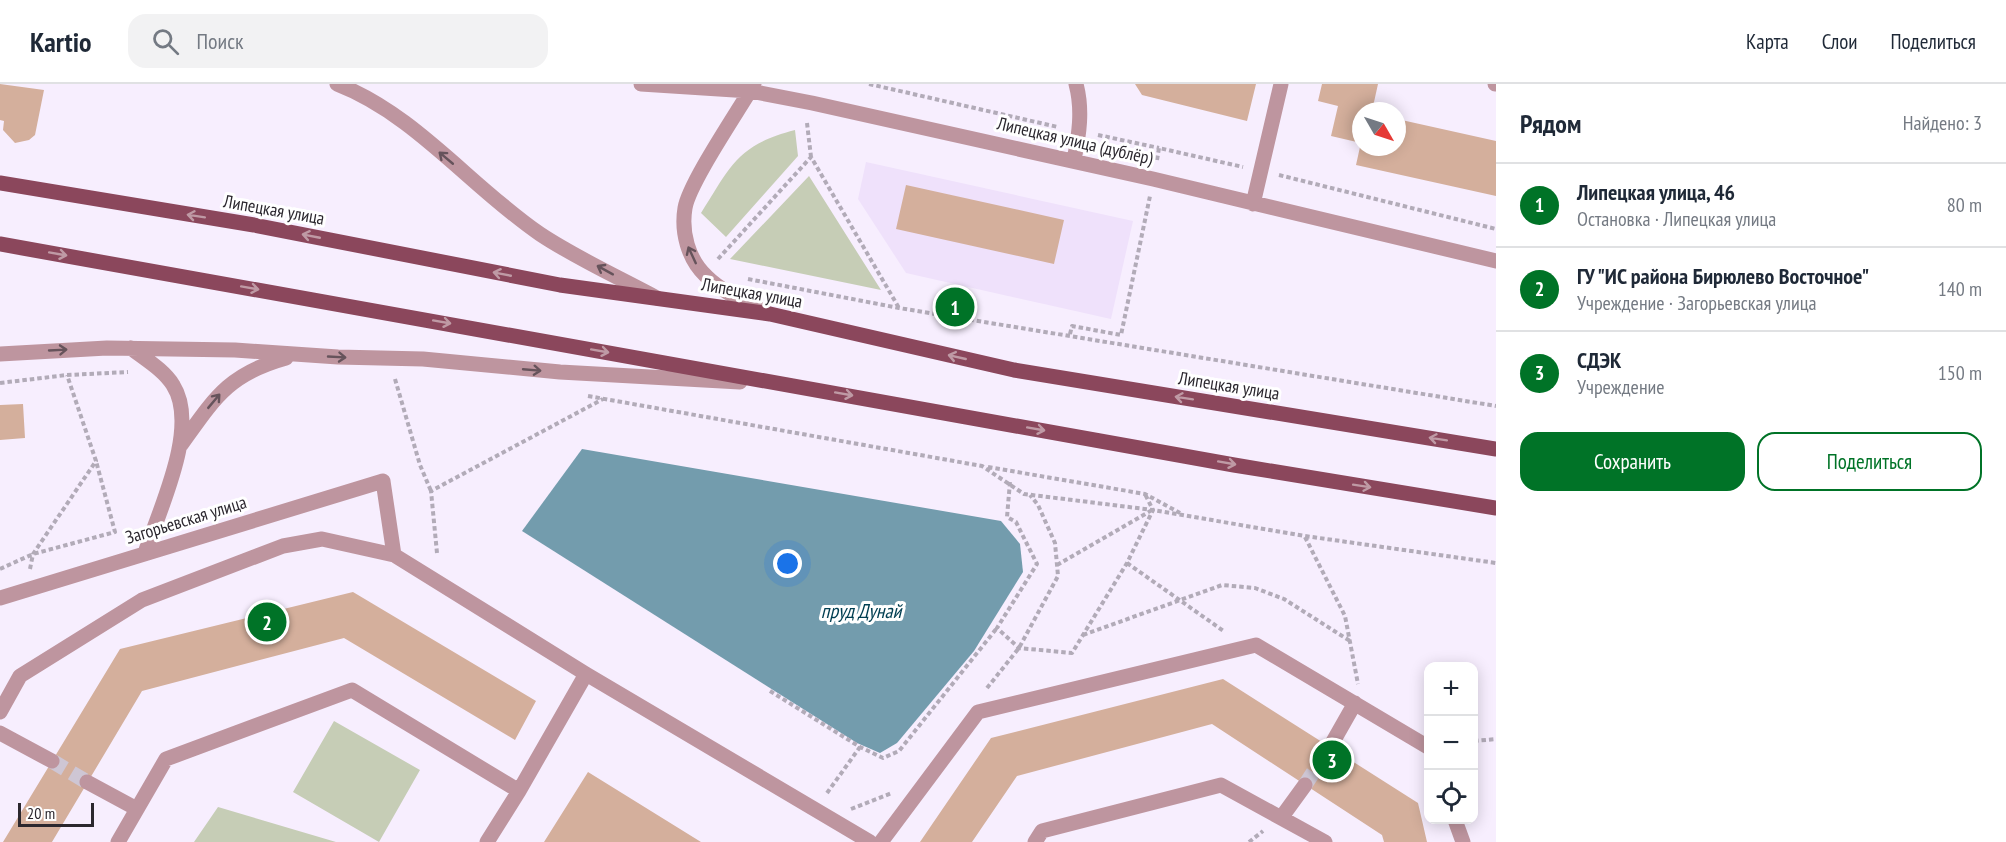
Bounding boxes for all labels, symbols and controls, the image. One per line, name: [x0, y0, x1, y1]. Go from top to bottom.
search box: [128, 14, 548, 68]
text: Kartio: [30, 23, 92, 60]
icon: search: [149, 25, 182, 58]
text: Поиск: [197, 27, 244, 55]
text: Карта: [1746, 28, 1789, 55]
text: Слои: [1822, 28, 1857, 55]
text: Поделиться: [1890, 28, 1976, 55]
north arrow: [1352, 102, 1406, 156]
text: Рядом: [1520, 107, 1581, 140]
text: Найдено: 3: [1903, 110, 1982, 136]
street label: Липецкая улица (дублёр): [994, 111, 1156, 170]
one-way arrow: [438, 152, 454, 165]
text: Липецкая улица, 46: [1577, 178, 1735, 206]
street label: Липецкая улица: [221, 189, 326, 230]
text: 1: [1535, 192, 1544, 218]
text: 80 m: [1947, 192, 1982, 218]
text: Остановка · Липецкая улица: [1577, 206, 1776, 232]
one-way arrow: [187, 210, 207, 221]
one-way arrow: [302, 230, 321, 241]
one-way arrow: [686, 246, 698, 264]
one-way arrow: [47, 249, 67, 260]
text: ГУ "ИС района Бирюлево Восточное": [1577, 262, 1869, 290]
one-way arrow: [597, 264, 614, 276]
one-way arrow: [493, 268, 513, 279]
street label: Липецкая улица: [699, 272, 804, 313]
text: 2: [1535, 276, 1544, 302]
text: 140 m: [1938, 276, 1982, 302]
one-way arrow: [239, 283, 259, 294]
pin: 1: [936, 284, 974, 330]
text: Учреждение · Загорьевская улица: [1577, 290, 1817, 316]
one-way arrow: [431, 317, 451, 328]
one-way arrow: [48, 345, 68, 356]
one-way arrow: [590, 346, 610, 357]
text: СДЭК: [1577, 346, 1621, 374]
one-way arrow: [947, 351, 966, 363]
one-way arrow: [327, 352, 347, 363]
text: 3: [1535, 360, 1544, 386]
text: 150 m: [1938, 360, 1982, 386]
one-way arrow: [521, 364, 541, 375]
street label: Липецкая улица: [1176, 366, 1281, 405]
text: Учреждение: [1577, 374, 1665, 400]
one-way arrow: [833, 389, 853, 400]
one-way arrow: [1174, 392, 1194, 403]
one-way arrow: [208, 393, 221, 409]
one-way arrow: [1025, 424, 1045, 435]
button: Сохранить: [1520, 432, 1745, 491]
button: Поделиться: [1757, 432, 1982, 491]
one-way arrow: [1429, 434, 1449, 445]
one-way arrow: [1217, 458, 1237, 469]
one-way arrow: [1352, 480, 1372, 491]
street label: Загорьевская улица: [123, 490, 249, 549]
your location: [773, 549, 802, 578]
water label: пруд Дунай: [821, 598, 903, 624]
pin: 2: [248, 600, 286, 644]
map controls: [1424, 662, 1478, 824]
button: +: [1424, 662, 1478, 716]
button: −: [1424, 716, 1478, 770]
pin: 3: [1312, 738, 1352, 782]
button: locate: [1424, 770, 1478, 824]
scale bar: [18, 800, 94, 828]
text: 20 m: [27, 803, 55, 823]

